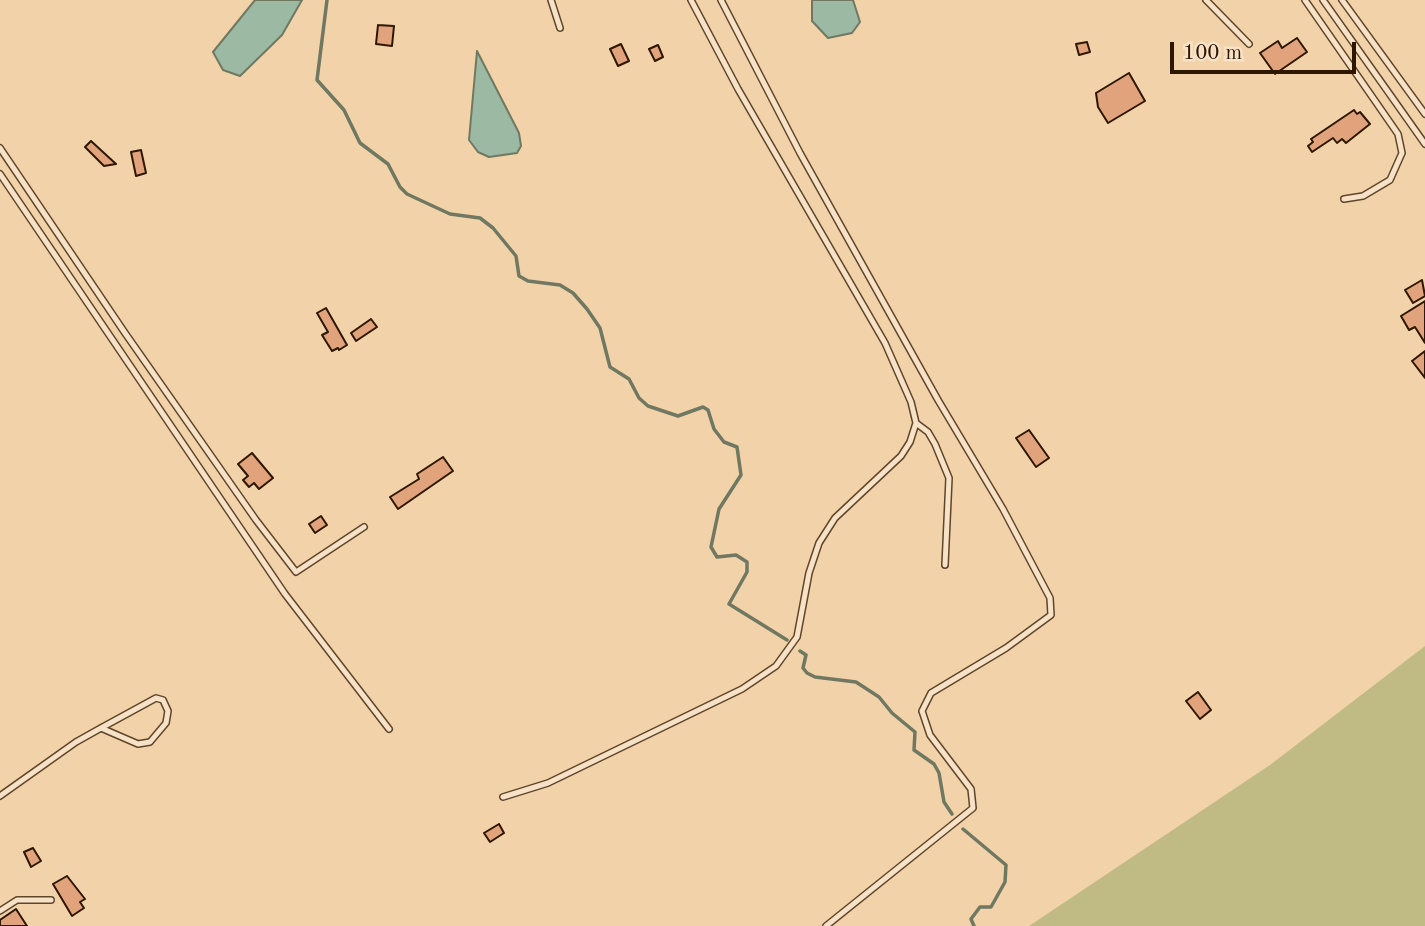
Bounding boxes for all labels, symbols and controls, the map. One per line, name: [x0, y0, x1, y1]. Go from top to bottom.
scale bar: [1173, 28, 1358, 72]
text: 100 m: [1183, 43, 1242, 64]

